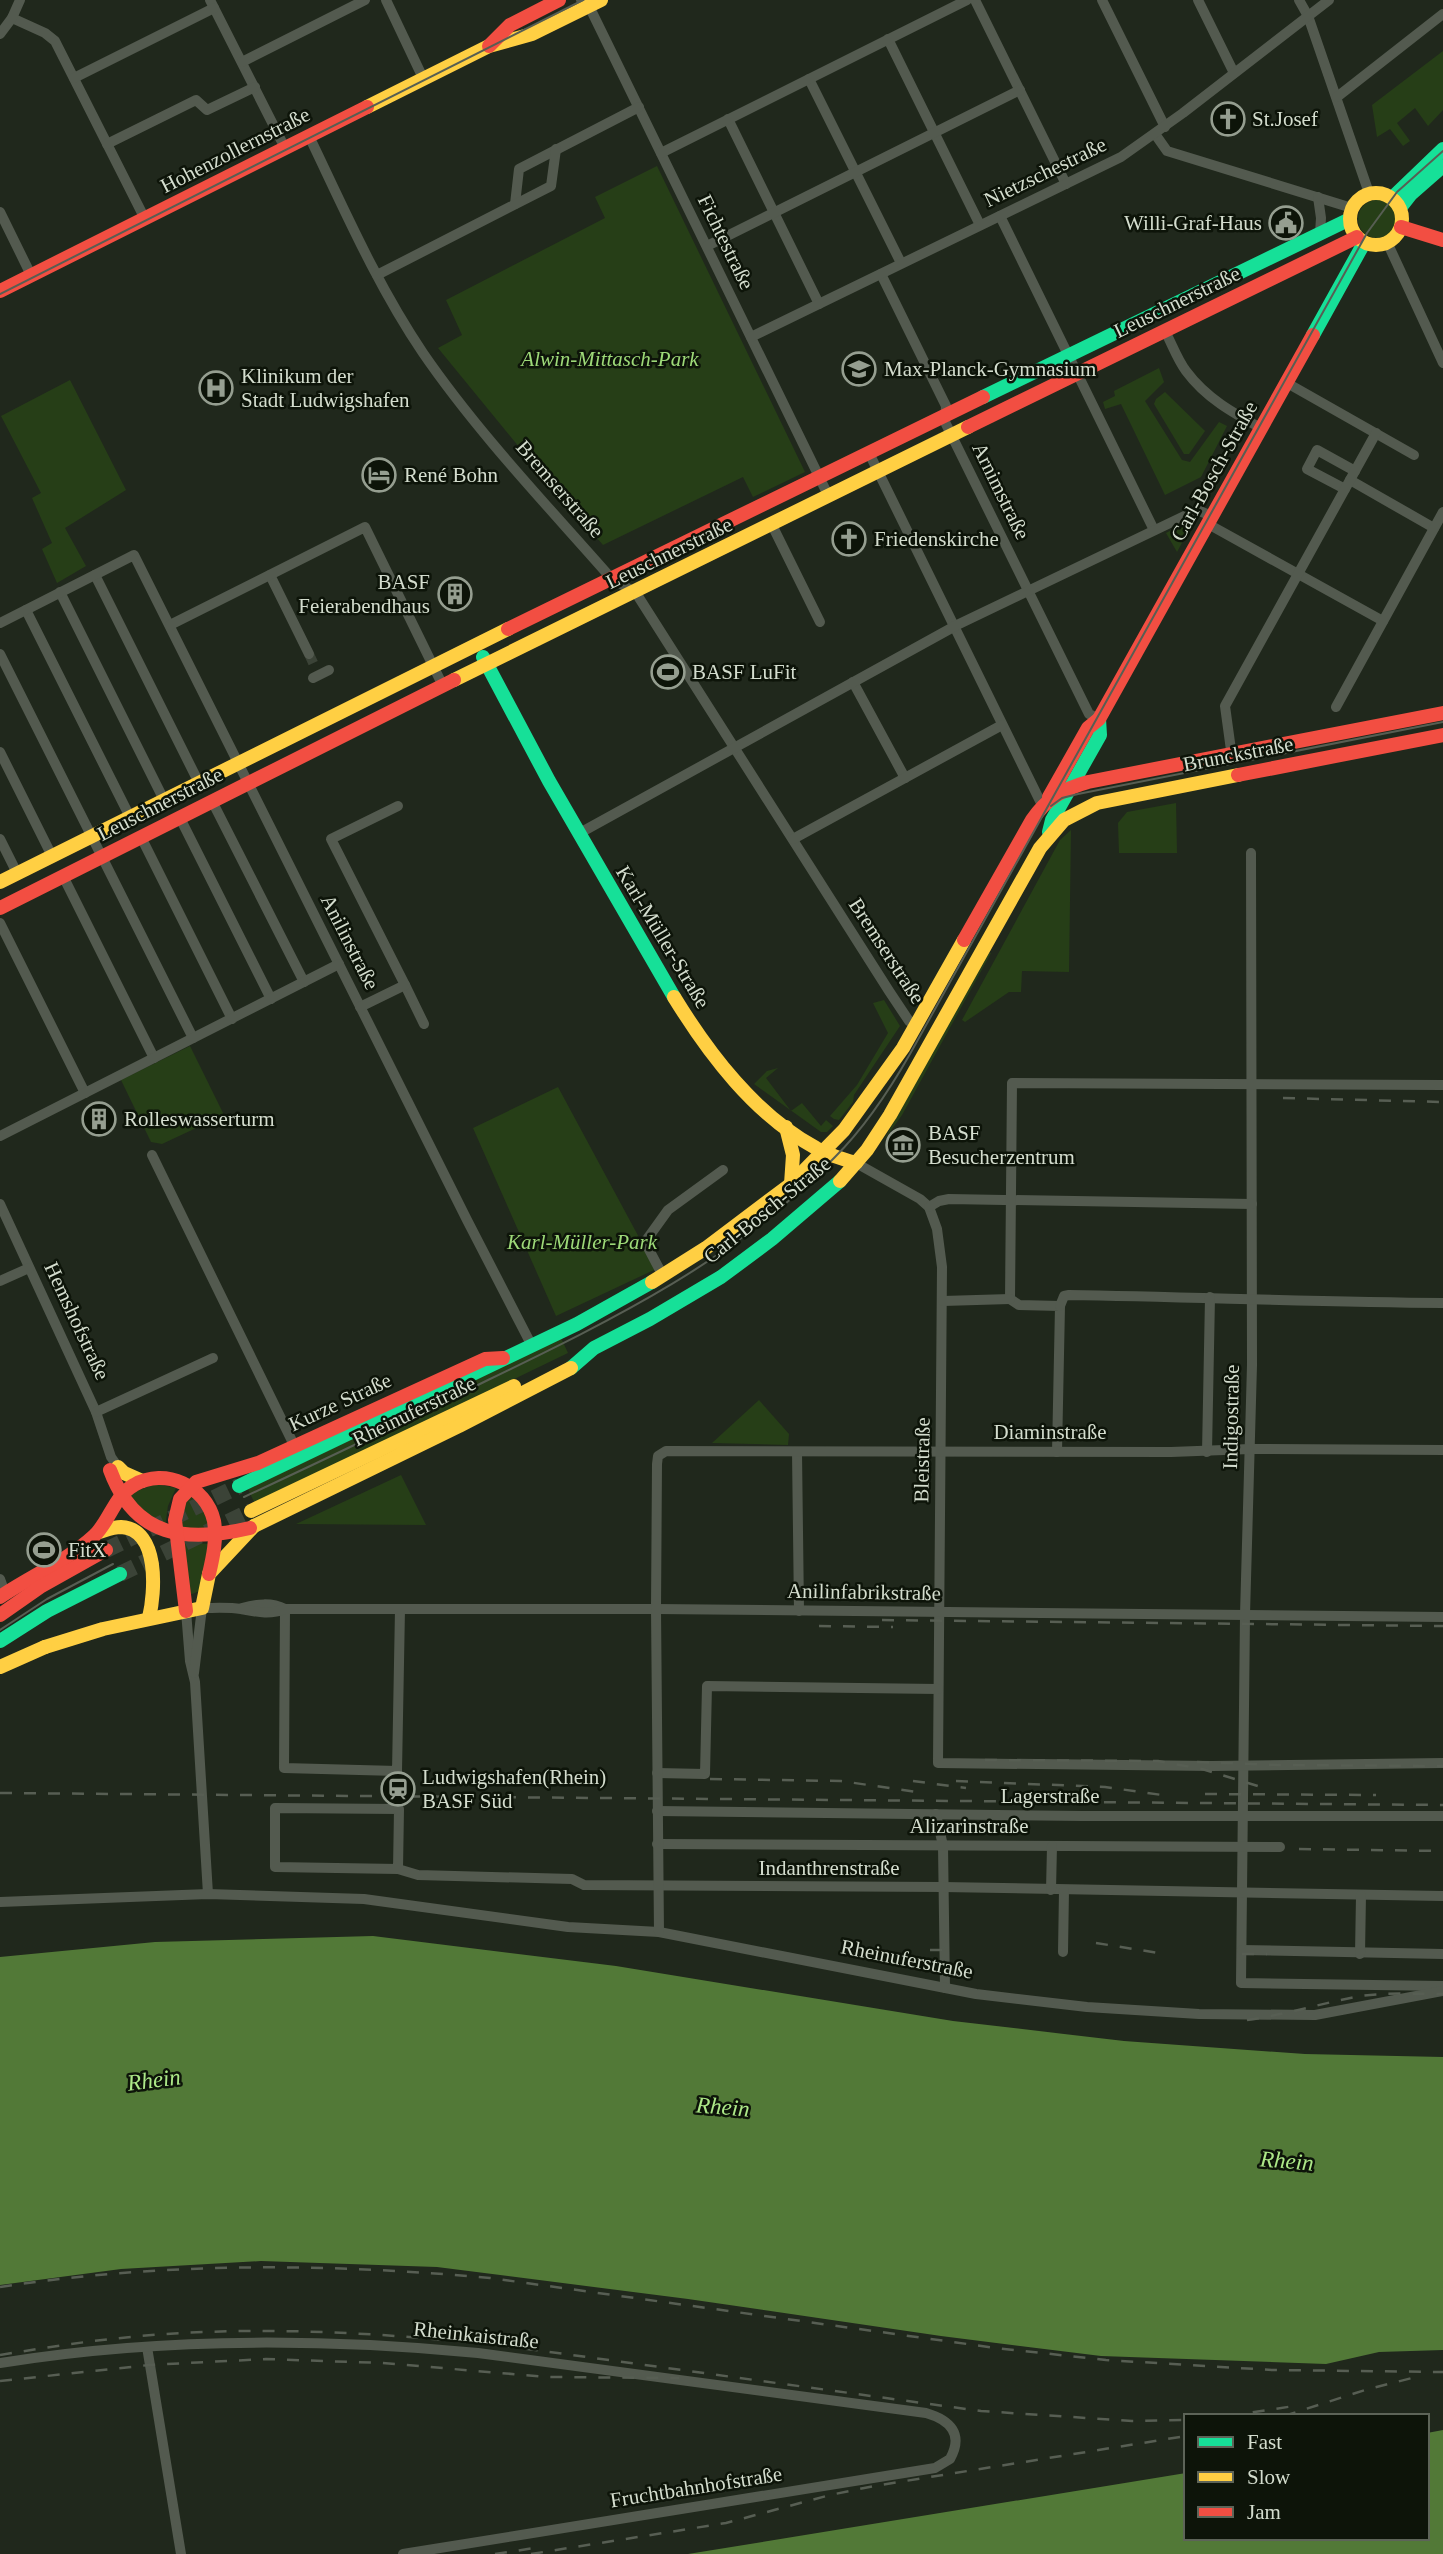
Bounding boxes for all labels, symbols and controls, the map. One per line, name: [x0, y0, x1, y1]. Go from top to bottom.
church icon: St.Josef: [1209, 100, 1247, 138]
street label: Hohenzollernstraße: [156, 102, 314, 198]
place label: St.Josef: [1252, 107, 1318, 131]
street label: Nietzschestraße: [980, 132, 1110, 212]
street label: Fichtestraße: [693, 191, 759, 293]
public building icon: Willi-Graf-Haus: [1267, 204, 1305, 242]
place label: Willi-Graf-Haus: [1124, 211, 1262, 235]
street label: Leuschnerstraße: [1110, 261, 1244, 343]
park label: Alwin-Mittasch-Park: [519, 347, 699, 371]
school or university icon: Max-Planck-Gymnasium: [840, 350, 878, 388]
place label: Max-Planck-Gymnasium: [884, 357, 1096, 381]
place label: Klinikum der Stadt Ludwigshafen: [241, 364, 410, 412]
hospital icon: Klinikum der Stadt Ludwigshafen: [197, 369, 235, 407]
street label: Carl-Bosch-Straße: [1166, 397, 1262, 545]
street label: Bremserstraße: [511, 435, 609, 543]
street label: Arnimstraße: [967, 439, 1035, 543]
hotel icon: René Bohn: [360, 456, 398, 494]
place label: René Bohn: [404, 463, 498, 487]
street label: Leuschnerstraße: [602, 512, 736, 594]
church icon: Friedenskirche: [830, 520, 868, 558]
place label: Friedenskirche: [874, 527, 999, 551]
place label: BASF Feierabendhaus: [298, 570, 430, 618]
building icon: BASF Feierabendhaus: [436, 575, 474, 613]
sports icon: BASF LuFit: [649, 653, 687, 691]
place label: BASF LuFit: [692, 660, 797, 684]
street label: Brunckstraße: [1181, 732, 1295, 776]
street label: Leuschnerstraße: [93, 762, 227, 846]
street label: Karl-Müller-Straße: [611, 862, 715, 1012]
street label: Anilinstraße: [316, 890, 384, 994]
street label: Bremserstraße: [844, 894, 930, 1008]
building icon: Rolleswasserturm: [80, 1100, 118, 1138]
place label: Rolleswasserturm: [124, 1107, 274, 1131]
place label: BASF Besucherzentrum: [928, 1121, 1075, 1169]
museum icon: BASF Besucherzentrum: [884, 1126, 922, 1164]
street label: Carl-Bosch-Straße: [699, 1151, 835, 1269]
park label: Karl-Müller-Park: [506, 1230, 658, 1254]
street label: Hemshofstraße: [39, 1258, 115, 1384]
street label: Indigostraße: [1218, 1364, 1244, 1470]
street label: Kurze Straße: [285, 1368, 395, 1436]
street label: Rheinuferstraße: [348, 1371, 480, 1451]
street label: Bleistraße: [909, 1417, 935, 1503]
street label: Diaminstraße: [993, 1420, 1107, 1444]
sports icon: FitX: [25, 1531, 63, 1569]
place label: FitX: [68, 1538, 107, 1562]
street label: Anilinfabrikstraße: [787, 1579, 941, 1605]
place label: Ludwigshafen(Rhein) BASF Süd: [422, 1765, 606, 1813]
station icon: Ludwigshafen(Rhein) BASF Süd: [379, 1770, 417, 1808]
street label: Lagerstraße: [1000, 1784, 1100, 1808]
street label: Alizarinstraße: [910, 1814, 1028, 1838]
street label: Indanthrenstraße: [758, 1856, 900, 1880]
street label: Rheinuferstraße: [839, 1934, 975, 1984]
water label: Rhein: [125, 2064, 182, 2096]
water label: Rhein: [694, 2092, 751, 2122]
water label: Rhein: [1258, 2146, 1315, 2176]
street label: Rheinkaistraße: [412, 2316, 540, 2354]
legend: [1184, 2414, 1429, 2540]
text: Fast: [1247, 2430, 1282, 2454]
street label: Fruchtbahnhofstraße: [608, 2462, 784, 2512]
text: Slow: [1247, 2465, 1291, 2489]
text: Jam: [1247, 2500, 1281, 2524]

